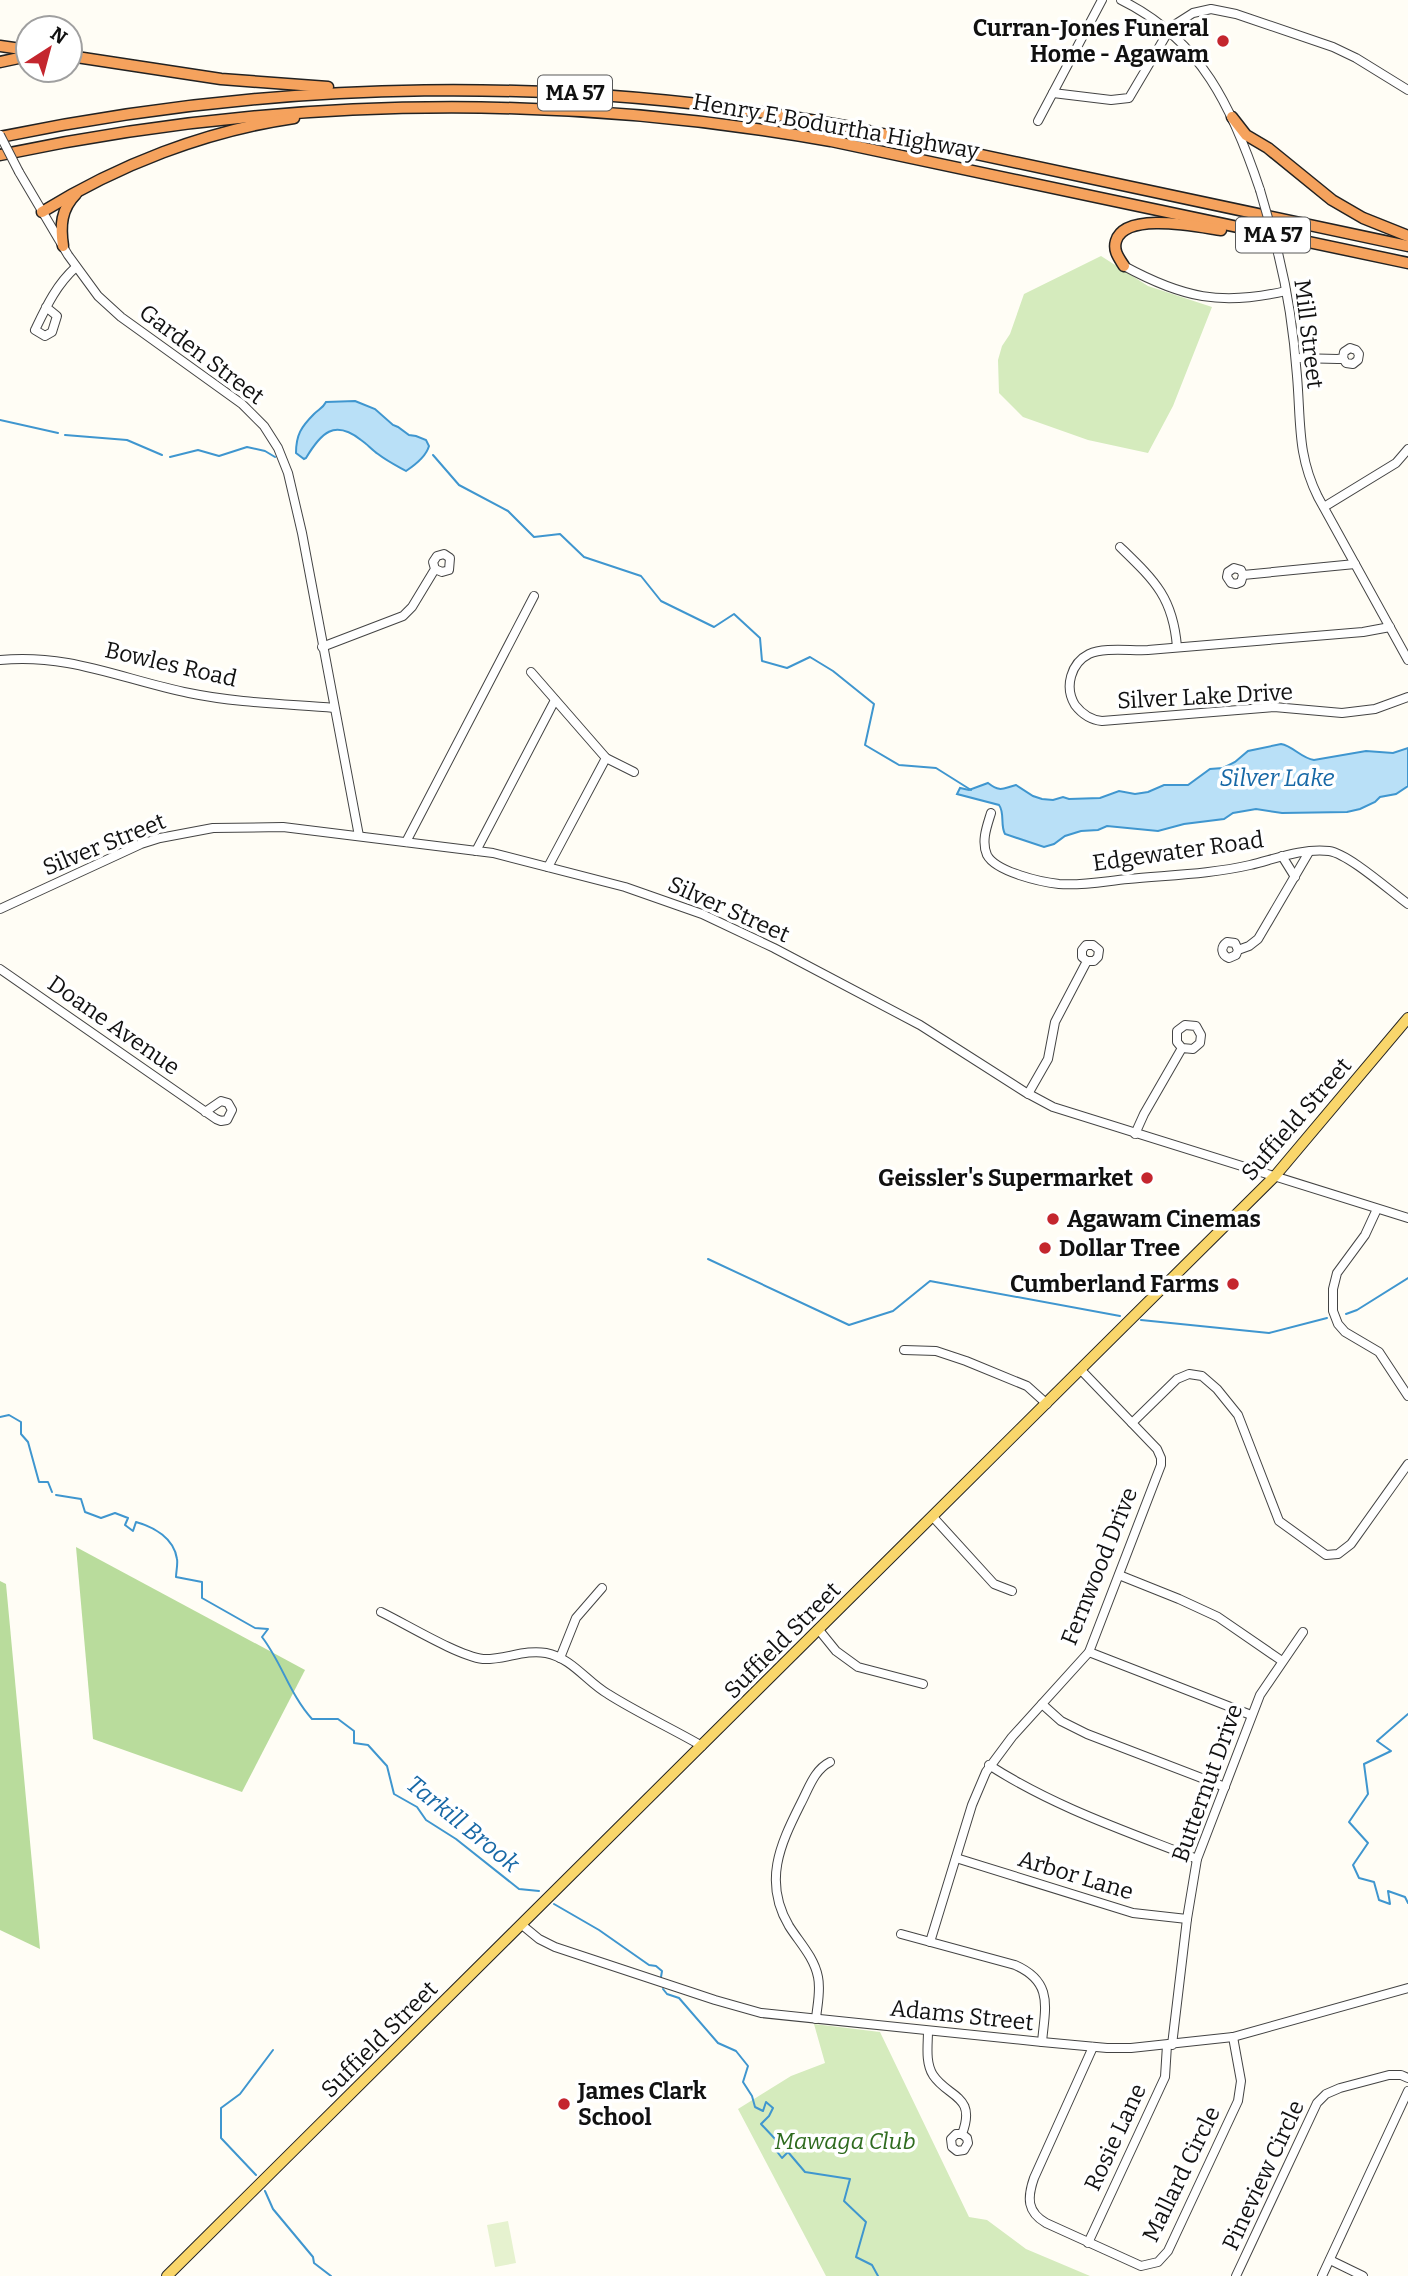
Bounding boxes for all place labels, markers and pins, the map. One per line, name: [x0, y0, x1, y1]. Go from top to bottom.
place label: Curran-Jones Funeral Home - Agawam: [973, 14, 1209, 68]
marker: Curran-Jones Funeral Home - Agawam: [1215, 33, 1231, 49]
place label: Geissler's Supermarket: [878, 1164, 1133, 1192]
marker: Geissler's Supermarket: [1139, 1170, 1155, 1186]
place label: Agawam Cinemas: [1067, 1205, 1261, 1233]
marker: Agawam Cinemas: [1045, 1211, 1061, 1227]
place label: Dollar Tree: [1059, 1234, 1180, 1262]
marker: Dollar Tree: [1037, 1240, 1053, 1256]
place label: Cumberland Farms: [1010, 1270, 1219, 1298]
marker: Cumberland Farms: [1225, 1276, 1241, 1292]
place label: James Clark School: [576, 2077, 707, 2131]
marker: James Clark School: [556, 2096, 572, 2112]

